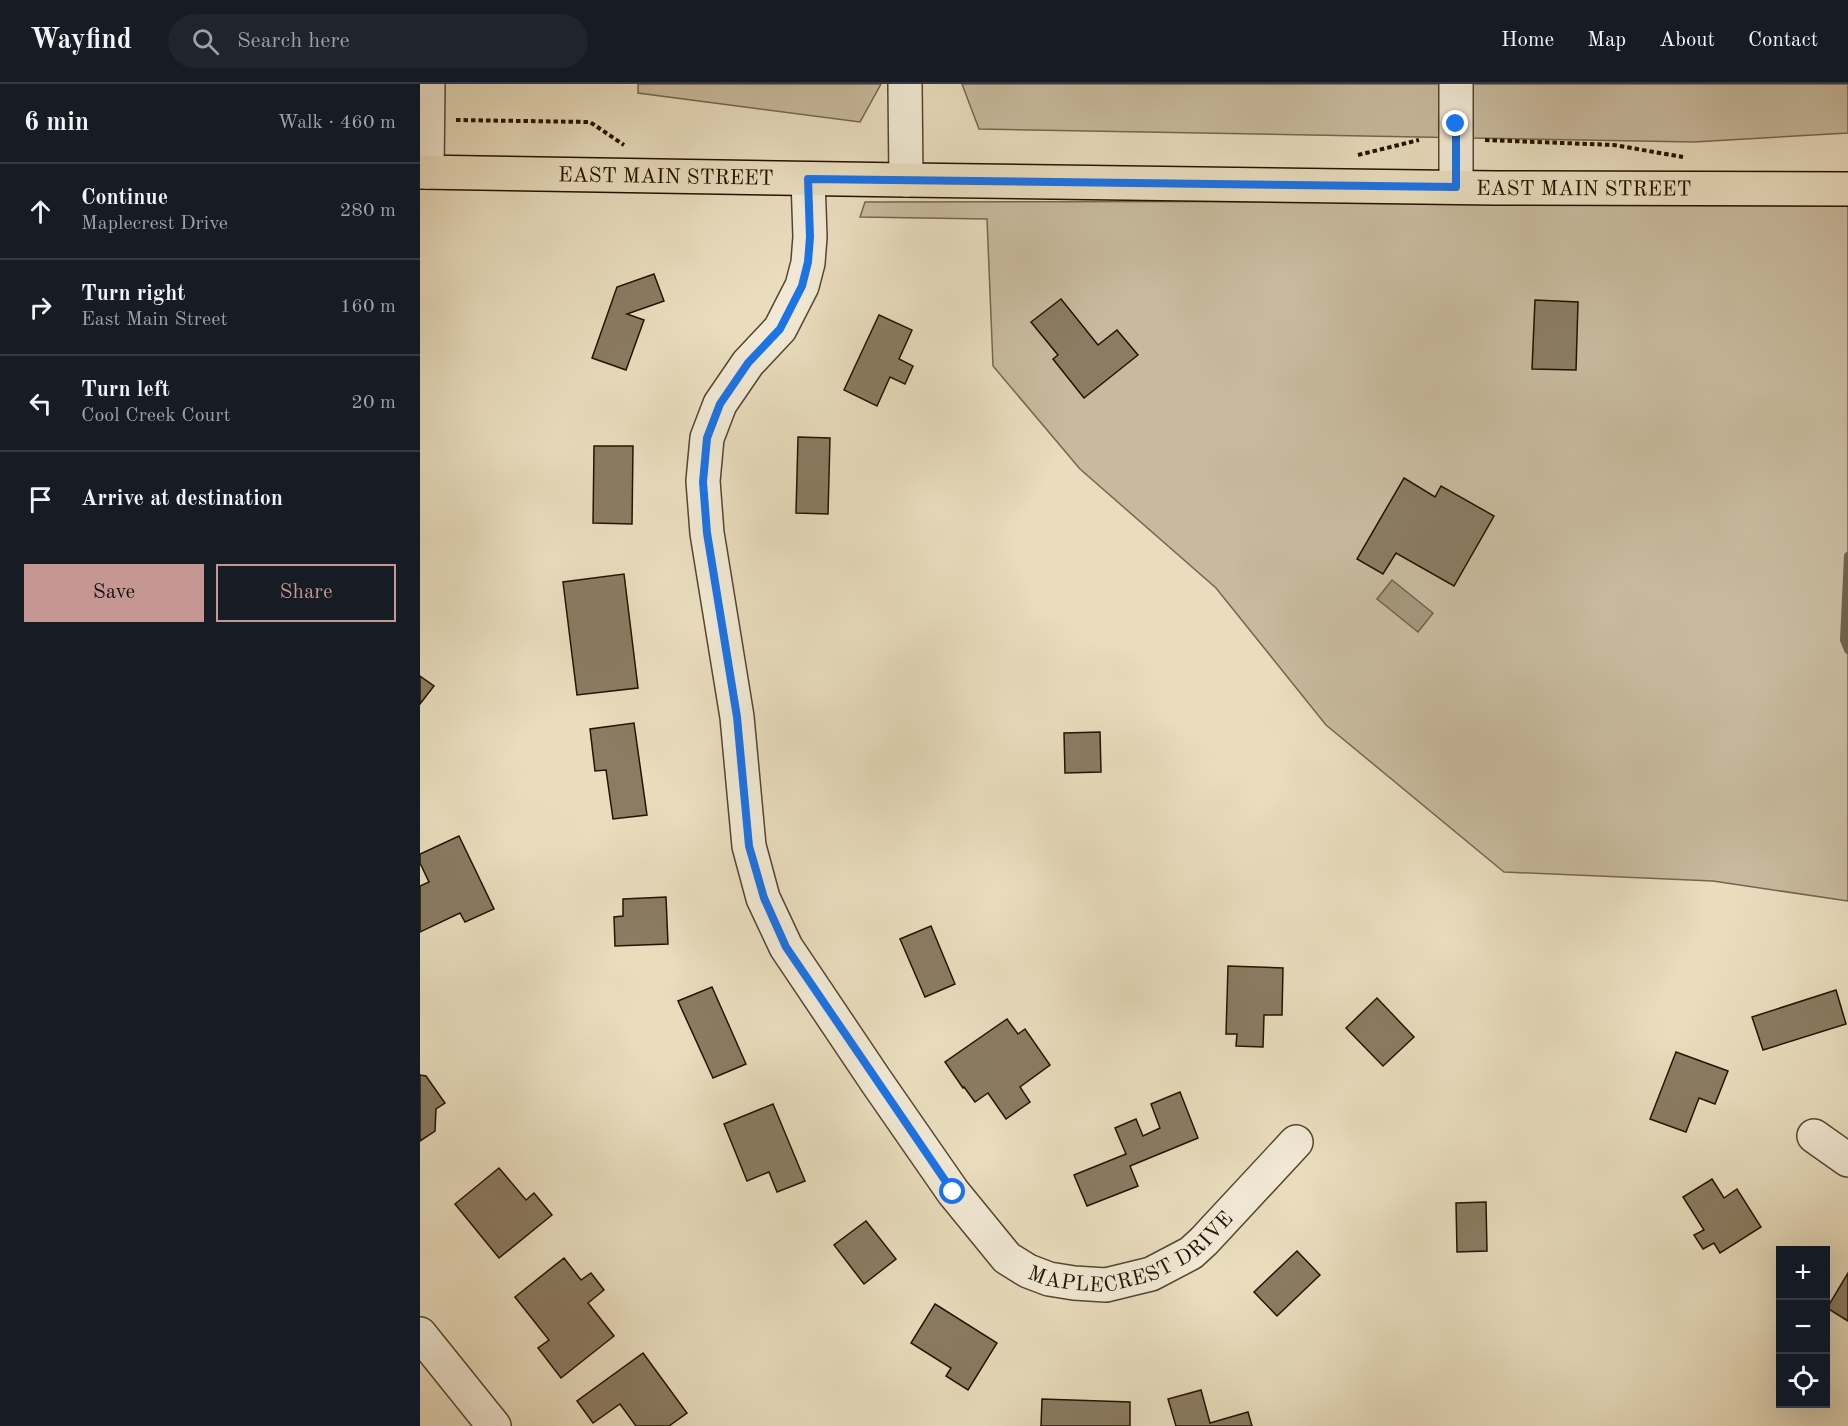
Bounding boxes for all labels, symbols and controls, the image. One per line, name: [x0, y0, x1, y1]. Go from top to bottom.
search box: [168, 14, 588, 68]
icon: search: [189, 25, 222, 58]
text: Wayfind: [30, 27, 132, 55]
text: Search here: [237, 30, 350, 52]
text: Home: [1501, 30, 1554, 51]
text: Map: [1587, 30, 1626, 51]
text: About: [1659, 30, 1715, 51]
text: Contact: [1748, 30, 1818, 51]
text: 6 min: [24, 110, 89, 136]
route end: [1442, 110, 1468, 136]
text: Walk · 460 m: [277, 113, 396, 133]
street label: EAST MAIN STREET: [558, 165, 774, 190]
street label: EAST MAIN STREET: [1476, 179, 1692, 201]
text: Continue: [81, 187, 168, 209]
icon: ahead: [24, 195, 57, 228]
text: 280 m: [340, 201, 396, 221]
text: Maplecrest Drive: [81, 214, 228, 234]
text: Turn right: [81, 283, 185, 305]
icon: right: [24, 291, 57, 324]
text: 160 m: [340, 297, 396, 317]
text: East Main Street: [81, 310, 227, 330]
text: Turn left: [81, 379, 170, 401]
icon: left: [24, 387, 57, 420]
text: 20 m: [351, 393, 396, 413]
text: Cool Creek Court: [81, 406, 230, 426]
icon: arrive: [24, 483, 57, 516]
text: Arrive at destination: [81, 488, 283, 510]
button: Save: [24, 564, 204, 622]
button: Share: [216, 564, 396, 622]
route start: [939, 1178, 965, 1204]
street label: MAPLECREST DRIVE: [1025, 1208, 1238, 1297]
map controls: [1776, 1246, 1830, 1408]
button: +: [1776, 1246, 1830, 1300]
button: −: [1776, 1300, 1830, 1354]
button: locate: [1776, 1354, 1830, 1408]

